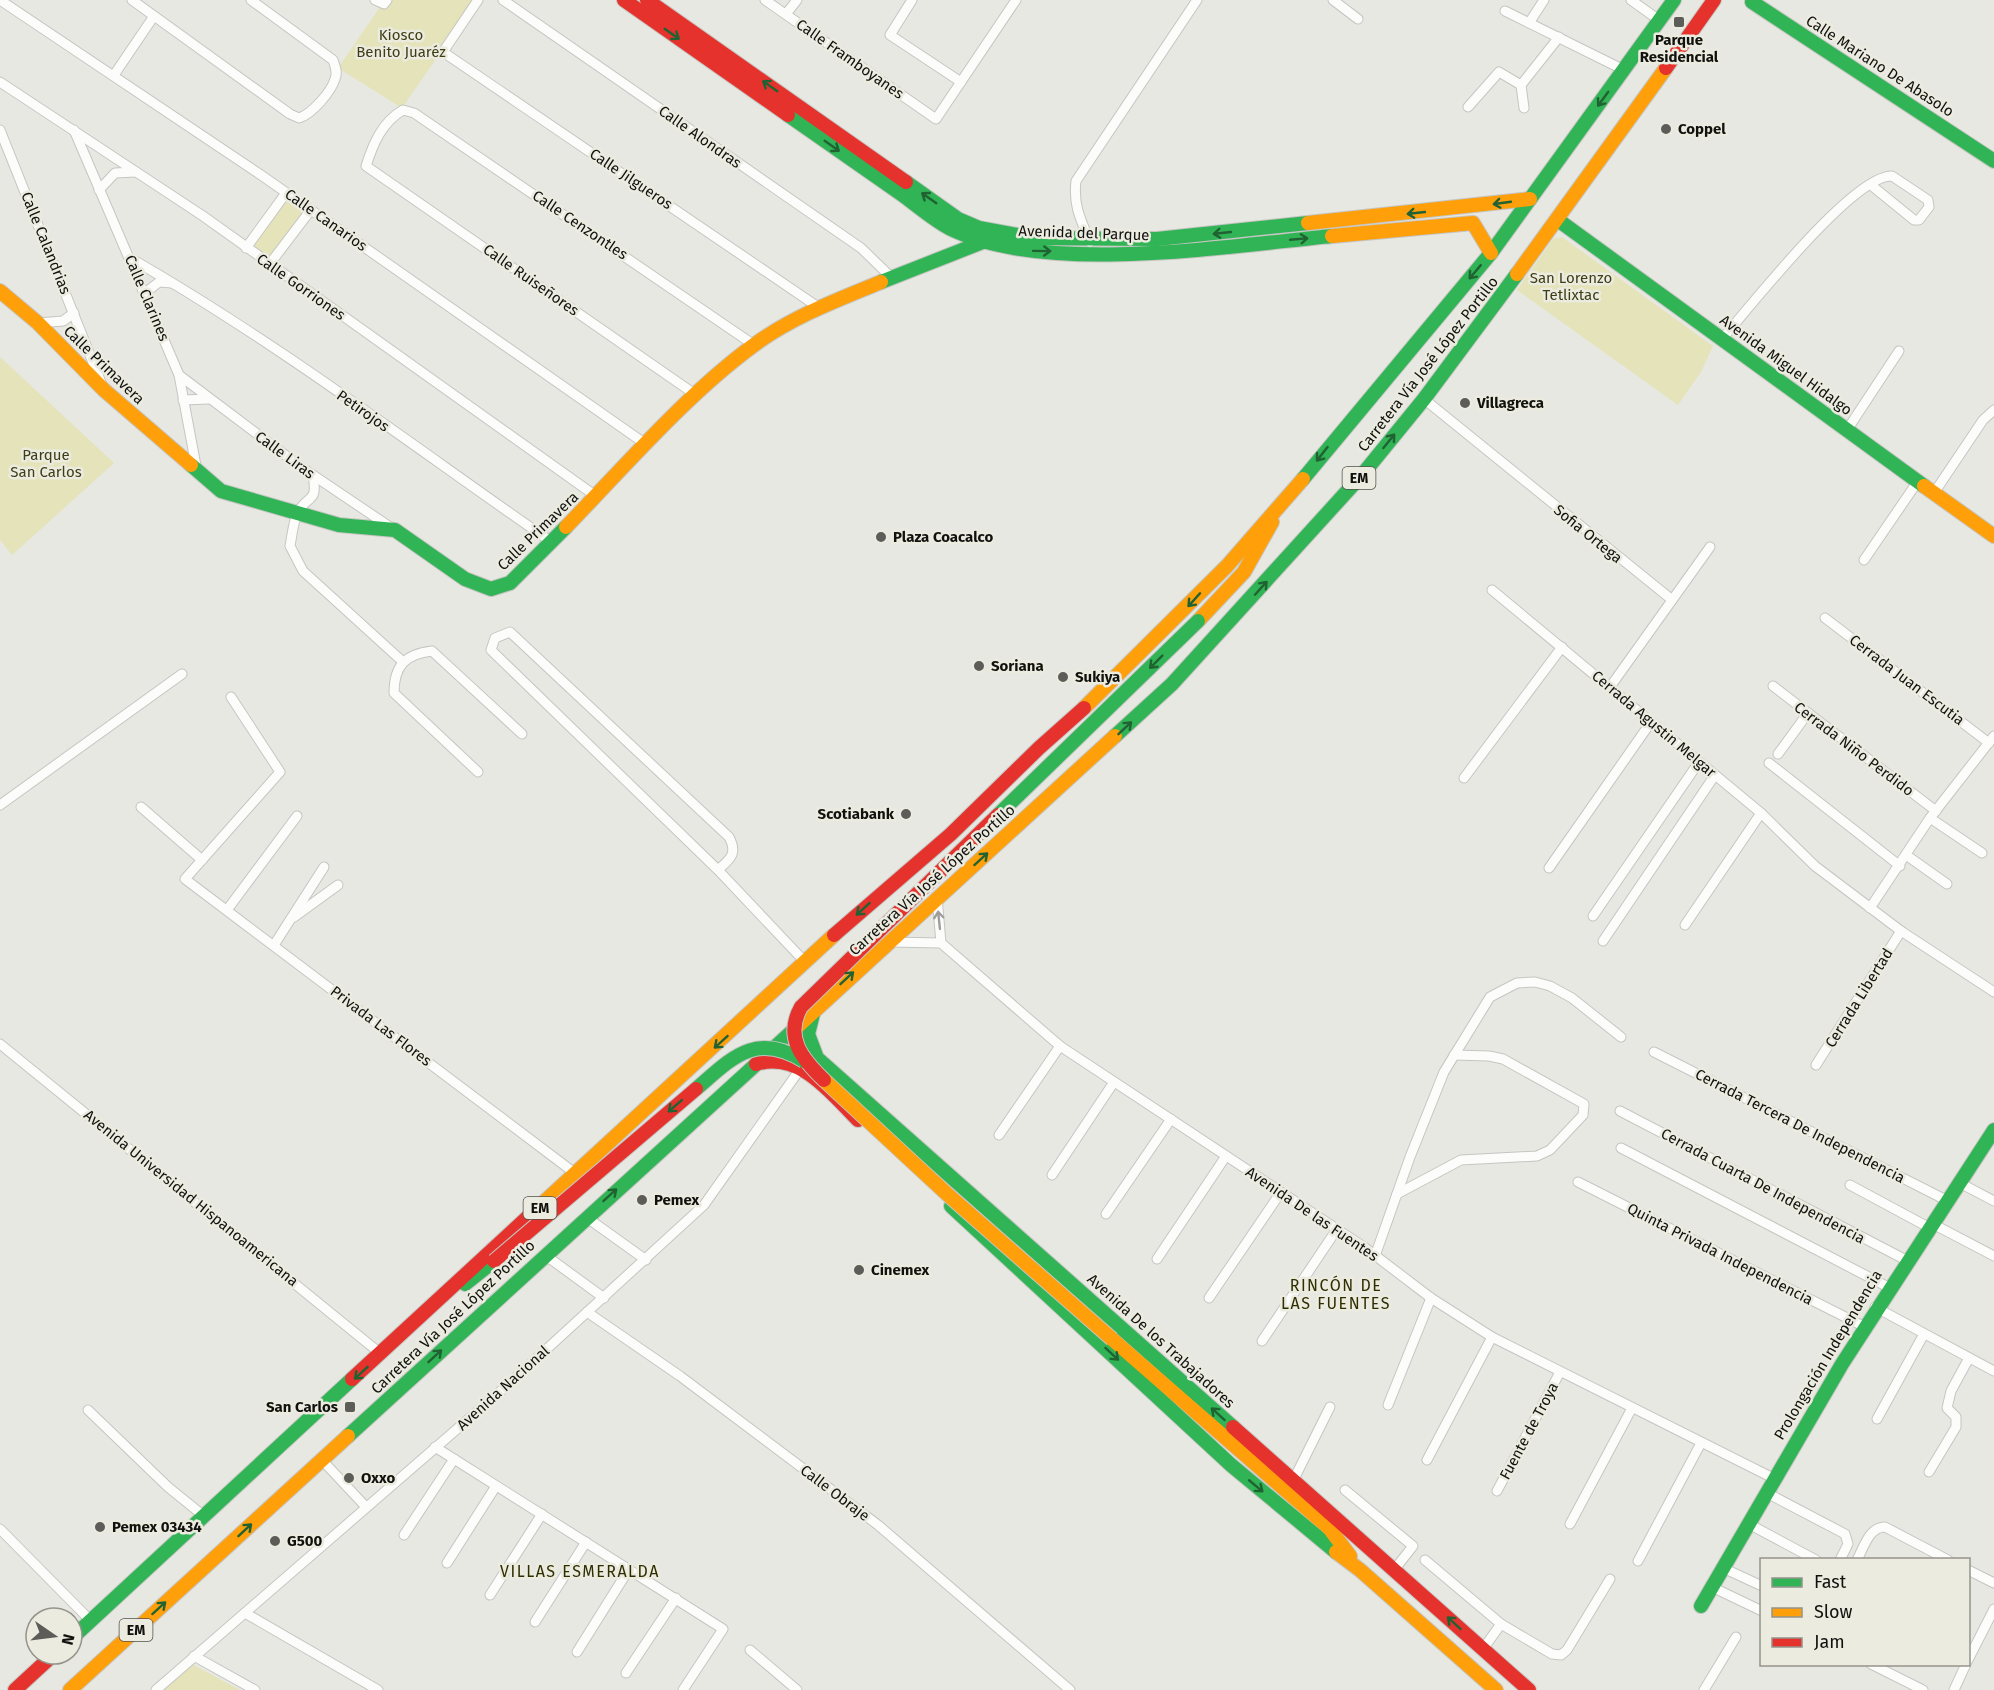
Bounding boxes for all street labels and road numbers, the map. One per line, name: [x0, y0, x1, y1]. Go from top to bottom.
street label: Calle Mariano De Abasolo: [1803, 11, 1957, 121]
street label: Calle Framboyanes: [793, 15, 907, 103]
street label: Calle Alondras: [655, 102, 745, 172]
street label: Calle Jilgueros: [586, 145, 676, 213]
street label: Calle Canarios: [281, 185, 371, 255]
street label: Calle Cenzontles: [529, 187, 631, 263]
street label: Calle Calandrias: [17, 189, 75, 297]
street label: Avenida del Parque: [1018, 222, 1150, 244]
street label: Calle Ruiseñores: [480, 240, 582, 320]
street label: Calle Gorriones: [253, 250, 349, 324]
street label: Calle Clarines: [121, 252, 173, 344]
street label: Carretera Vía José López Portillo: [1354, 273, 1502, 455]
street label: Avenida Miguel Hidalgo: [1716, 311, 1856, 419]
street label: Calle Primavera: [60, 322, 148, 408]
street label: Petirojos: [333, 386, 393, 436]
street label: Calle Liras: [252, 427, 318, 483]
road number: EM: [1342, 467, 1376, 489]
street label: Calle Primavera: [494, 488, 582, 574]
street label: Sofia Ortega: [1550, 501, 1626, 567]
street label: Cerrada Juan Escutia: [1846, 631, 1968, 729]
street label: Cerrada Agustin Melgar: [1588, 667, 1720, 781]
street label: Cerrada Niño Perdido: [1791, 698, 1917, 800]
street label: Carretera Vía José López Portillo: [845, 801, 1019, 959]
street label: Cerrada Libertad: [1821, 945, 1897, 1051]
street label: Privada Las Flores: [327, 982, 435, 1070]
street label: Cerrada Tercera De Independencia: [1692, 1065, 1908, 1187]
street label: Avenida Universidad Hispanoamericana: [80, 1106, 302, 1290]
street label: Cerrada Cuarta De Independencia: [1658, 1124, 1868, 1248]
street label: Avenida De las Fuentes: [1242, 1163, 1382, 1265]
road number: EM: [524, 1197, 556, 1219]
street label: Quinta Privada Independencia: [1624, 1199, 1816, 1309]
street label: Carretera Vía José López Portillo: [367, 1236, 539, 1398]
street label: Prolongación Independencia: [1770, 1267, 1886, 1443]
street label: Avenida De los Trabajadores: [1084, 1270, 1238, 1412]
street label: Avenida Nacional: [453, 1341, 553, 1434]
street label: Fuente de Troya: [1496, 1379, 1562, 1483]
street label: Calle Obraje: [797, 1461, 873, 1525]
road number: EM: [120, 1619, 152, 1641]

